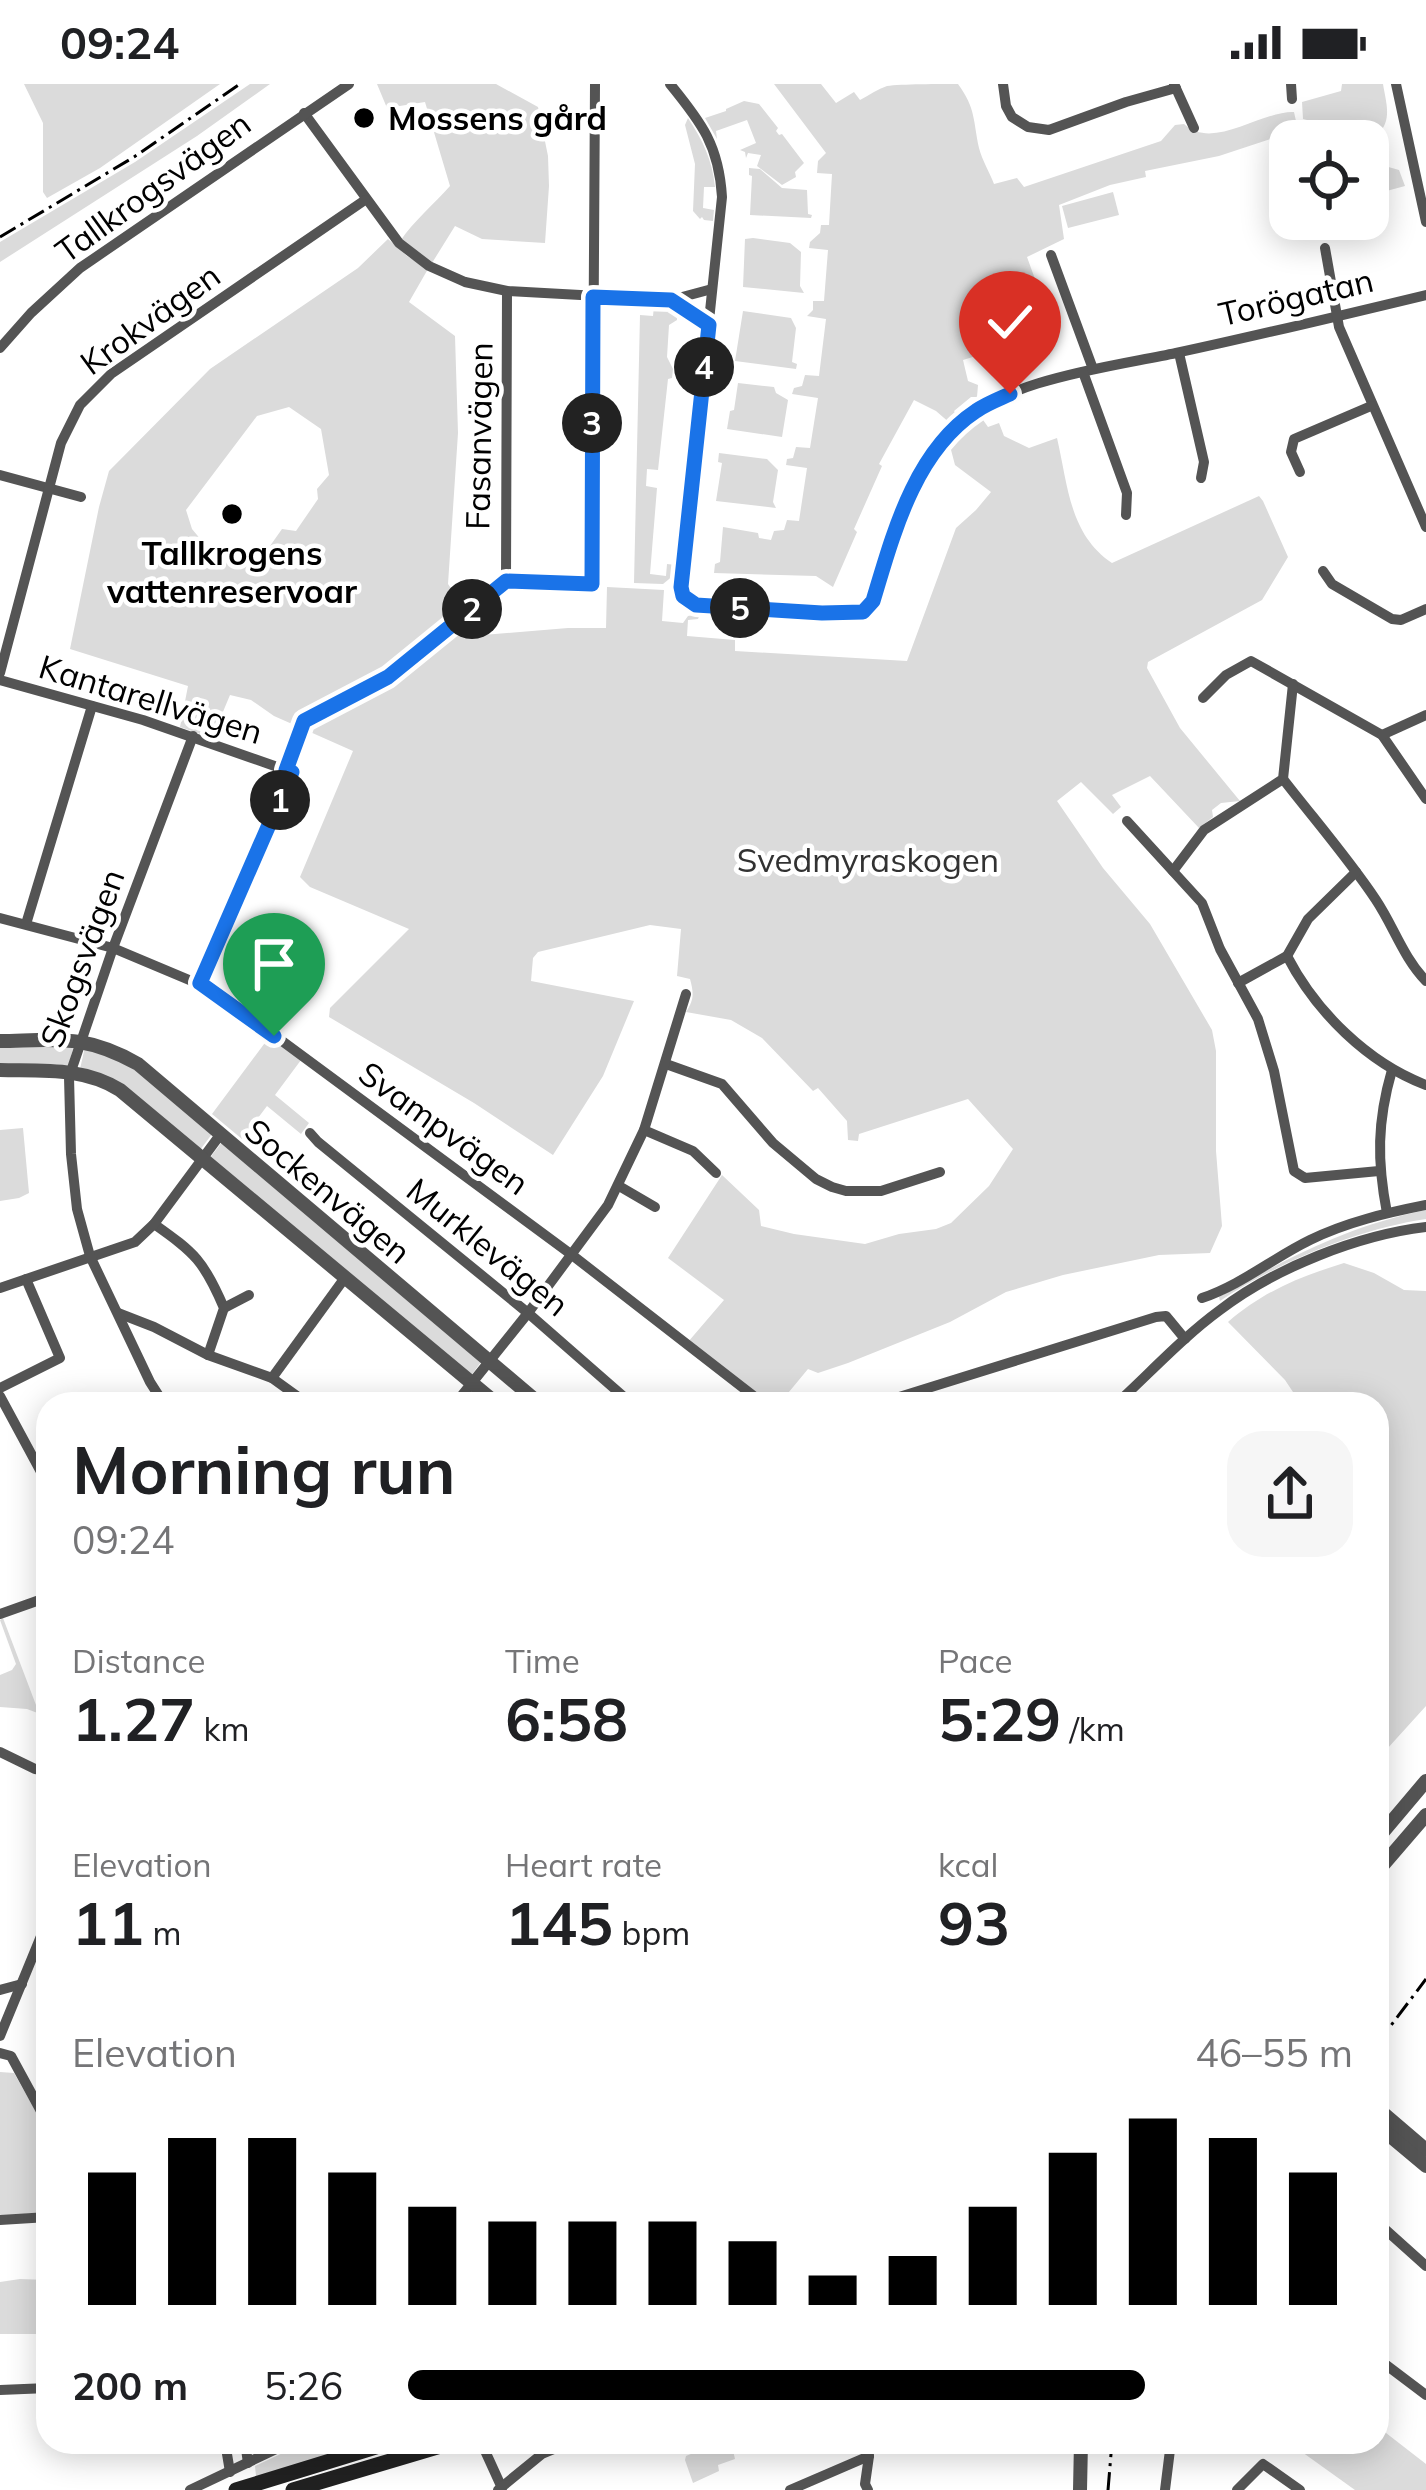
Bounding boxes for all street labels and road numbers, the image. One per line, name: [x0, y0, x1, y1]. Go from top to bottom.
street label: Tallkrogsvägen: [47, 102, 258, 271]
street label: Krokvägen: [72, 254, 227, 383]
street label: Torögatan: [1215, 259, 1377, 334]
street label: Fasanvägen: [456, 342, 501, 530]
street label: Kantarellvägen: [35, 645, 268, 752]
street label: Skogsvägen: [30, 863, 133, 1052]
street label: Svampvägen: [351, 1052, 537, 1203]
street label: Sockenvägen: [237, 1109, 420, 1272]
street label: Murklevägen: [399, 1169, 578, 1324]

